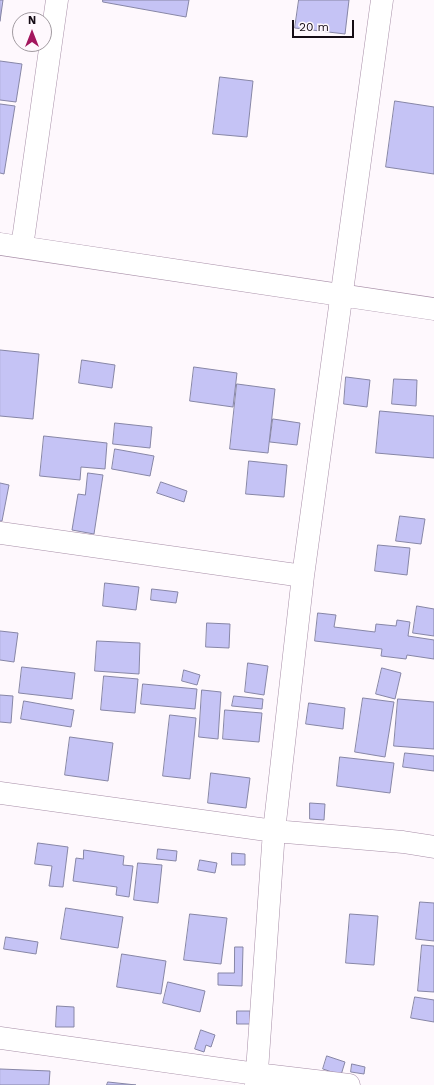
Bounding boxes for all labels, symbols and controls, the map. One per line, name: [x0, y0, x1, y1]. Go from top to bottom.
north arrow: [12, 12, 52, 52]
scale bar: [294, 12, 356, 38]
text: N: [28, 14, 36, 27]
text: 20 m: [299, 20, 329, 34]

